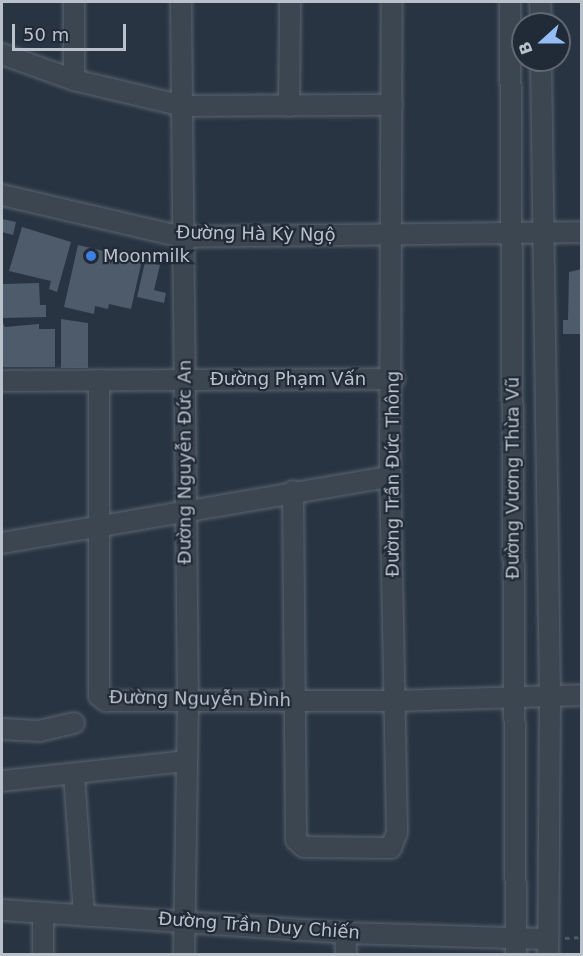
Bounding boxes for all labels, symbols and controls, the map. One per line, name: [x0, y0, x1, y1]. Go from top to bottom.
scale bar: [15, 12, 129, 50]
north arrow: [511, 12, 571, 72]
text: 50 m: [23, 24, 69, 45]
text: B: [515, 39, 537, 57]
street label: Đường Hà Kỳ Ngộ: [176, 222, 336, 246]
place label: Moonmilk: [103, 245, 190, 267]
marker: Moonmilk: [84, 249, 98, 263]
street label: Đường Nguyễn Đức An: [174, 360, 196, 564]
street label: Đường Phạm Vấn: [210, 368, 366, 390]
street label: Đường Trần Đức Thông: [382, 371, 404, 577]
street label: Đường Vương Thừa Vũ: [502, 377, 524, 579]
street label: Đường Nguyễn Đình: [109, 687, 291, 711]
street label: Đường Trần Duy Chiến: [158, 908, 360, 944]

